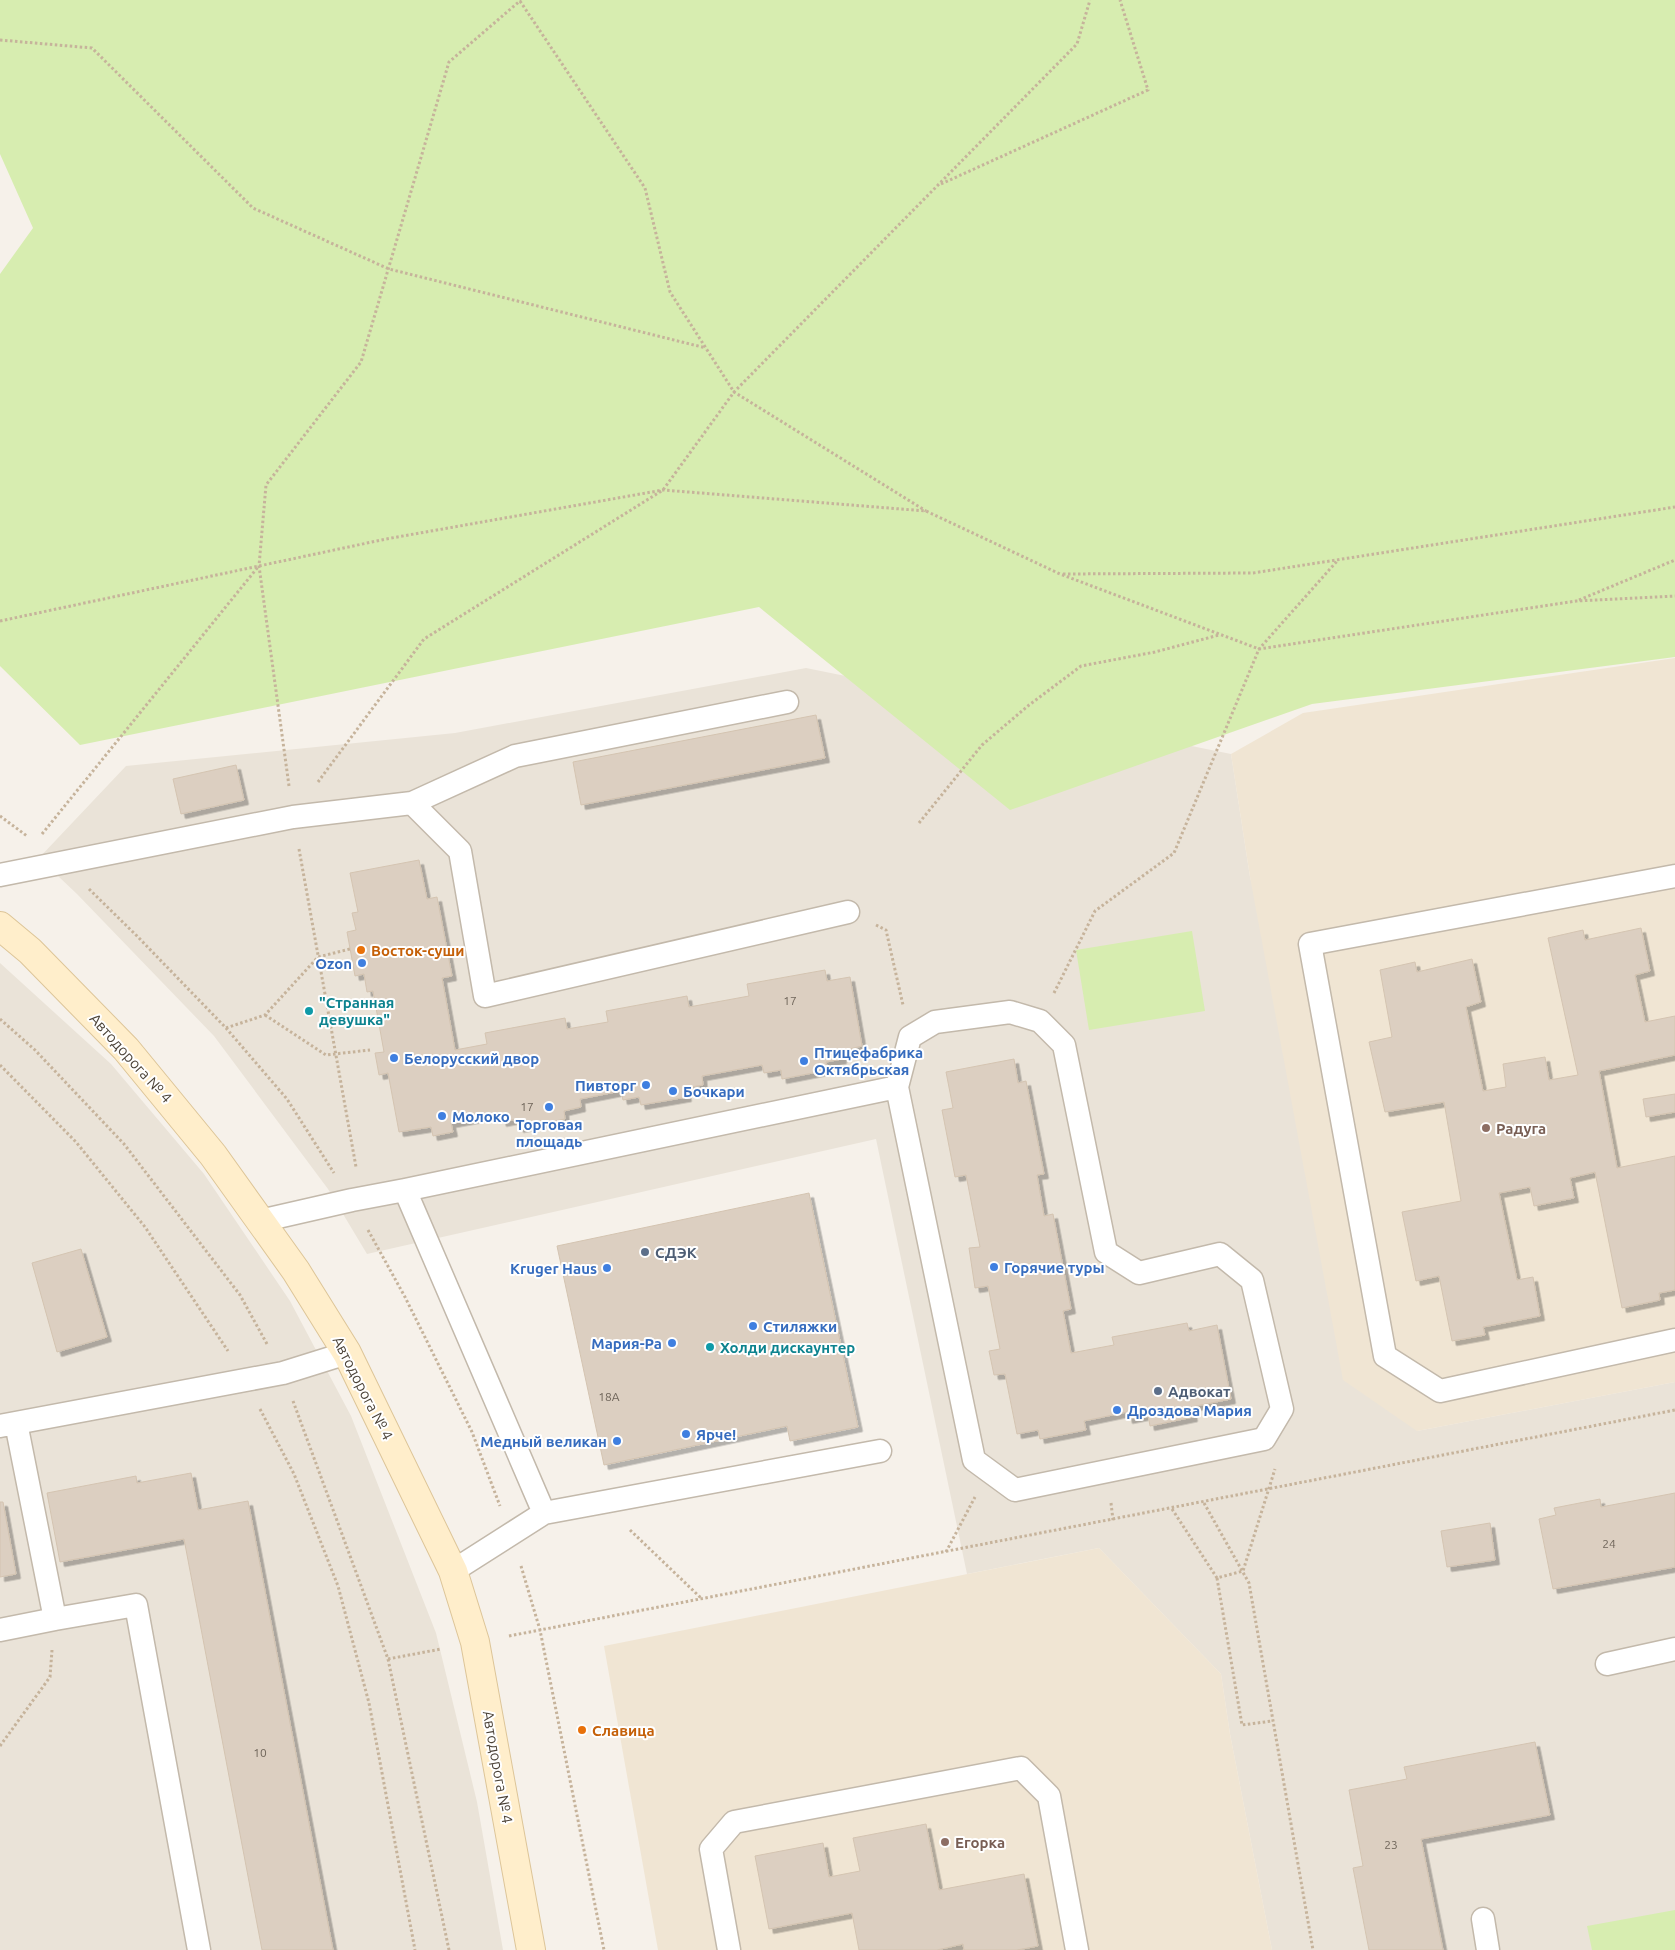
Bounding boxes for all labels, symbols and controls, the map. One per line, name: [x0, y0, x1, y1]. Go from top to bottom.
place label: Восток-суши: [371, 942, 464, 959]
marker: Восток-суши: [355, 944, 367, 956]
place label: Ozon: [315, 955, 352, 972]
marker: Ozon: [356, 957, 368, 969]
place label: "Странная девушка": [319, 994, 394, 1028]
house number: 17: [783, 994, 797, 1007]
marker: "Странная девушка": [303, 1005, 315, 1017]
street label: Автодорога № 4: [86, 1010, 176, 1106]
place label: Птицефабрика Октябрьская: [814, 1044, 923, 1078]
place label: Белорусский двор: [404, 1050, 539, 1067]
marker: Белорусский двор: [388, 1052, 400, 1064]
marker: Птицефабрика Октябрьская: [798, 1055, 810, 1067]
place label: Пивторг: [575, 1077, 636, 1094]
marker: Пивторг: [640, 1079, 652, 1091]
place label: Бочкари: [683, 1083, 745, 1100]
marker: Бочкари: [667, 1085, 679, 1097]
house number: 17: [520, 1100, 534, 1113]
marker: Торговая площадь: [543, 1101, 555, 1113]
place label: Молоко: [452, 1108, 510, 1125]
marker: Молоко: [436, 1110, 448, 1122]
place label: Торговая площадь: [515, 1116, 583, 1150]
place label: Радуга: [1496, 1120, 1546, 1137]
marker: Радуга: [1480, 1122, 1492, 1134]
place label: СДЭК: [655, 1244, 697, 1261]
marker: СДЭК: [639, 1246, 651, 1258]
place label: Горячие туры: [1004, 1259, 1105, 1276]
place label: Kruger Haus: [510, 1260, 597, 1277]
marker: Горячие туры: [988, 1261, 1000, 1273]
marker: Kruger Haus: [601, 1262, 613, 1274]
place label: Стиляжки: [763, 1318, 837, 1335]
marker: Стиляжки: [747, 1320, 759, 1332]
street label: Автодорога № 4: [330, 1333, 396, 1443]
place label: Мария-Ра: [591, 1335, 662, 1352]
marker: Мария-Ра: [666, 1337, 678, 1349]
place label: Холди дискаунтер: [720, 1339, 855, 1356]
marker: Холди дискаунтер: [704, 1341, 716, 1353]
place label: Адвокат: [1168, 1383, 1231, 1400]
marker: Адвокат: [1152, 1385, 1164, 1397]
house number: 18А: [598, 1390, 620, 1403]
place label: Дроздова Мария: [1127, 1402, 1252, 1419]
marker: Дроздова Мария: [1111, 1404, 1123, 1416]
place label: Ярче!: [696, 1426, 736, 1443]
marker: Ярче!: [680, 1428, 692, 1440]
place label: Медный великан: [480, 1433, 607, 1450]
marker: Медный великан: [611, 1435, 623, 1447]
house number: 24: [1602, 1537, 1616, 1550]
street label: Автодорога № 4: [480, 1709, 516, 1825]
place label: Славица: [592, 1722, 655, 1739]
marker: Славица: [576, 1724, 588, 1736]
house number: 10: [253, 1746, 267, 1759]
place label: Егорка: [955, 1834, 1005, 1851]
marker: Егорка: [939, 1836, 951, 1848]
house number: 23: [1384, 1838, 1398, 1851]

